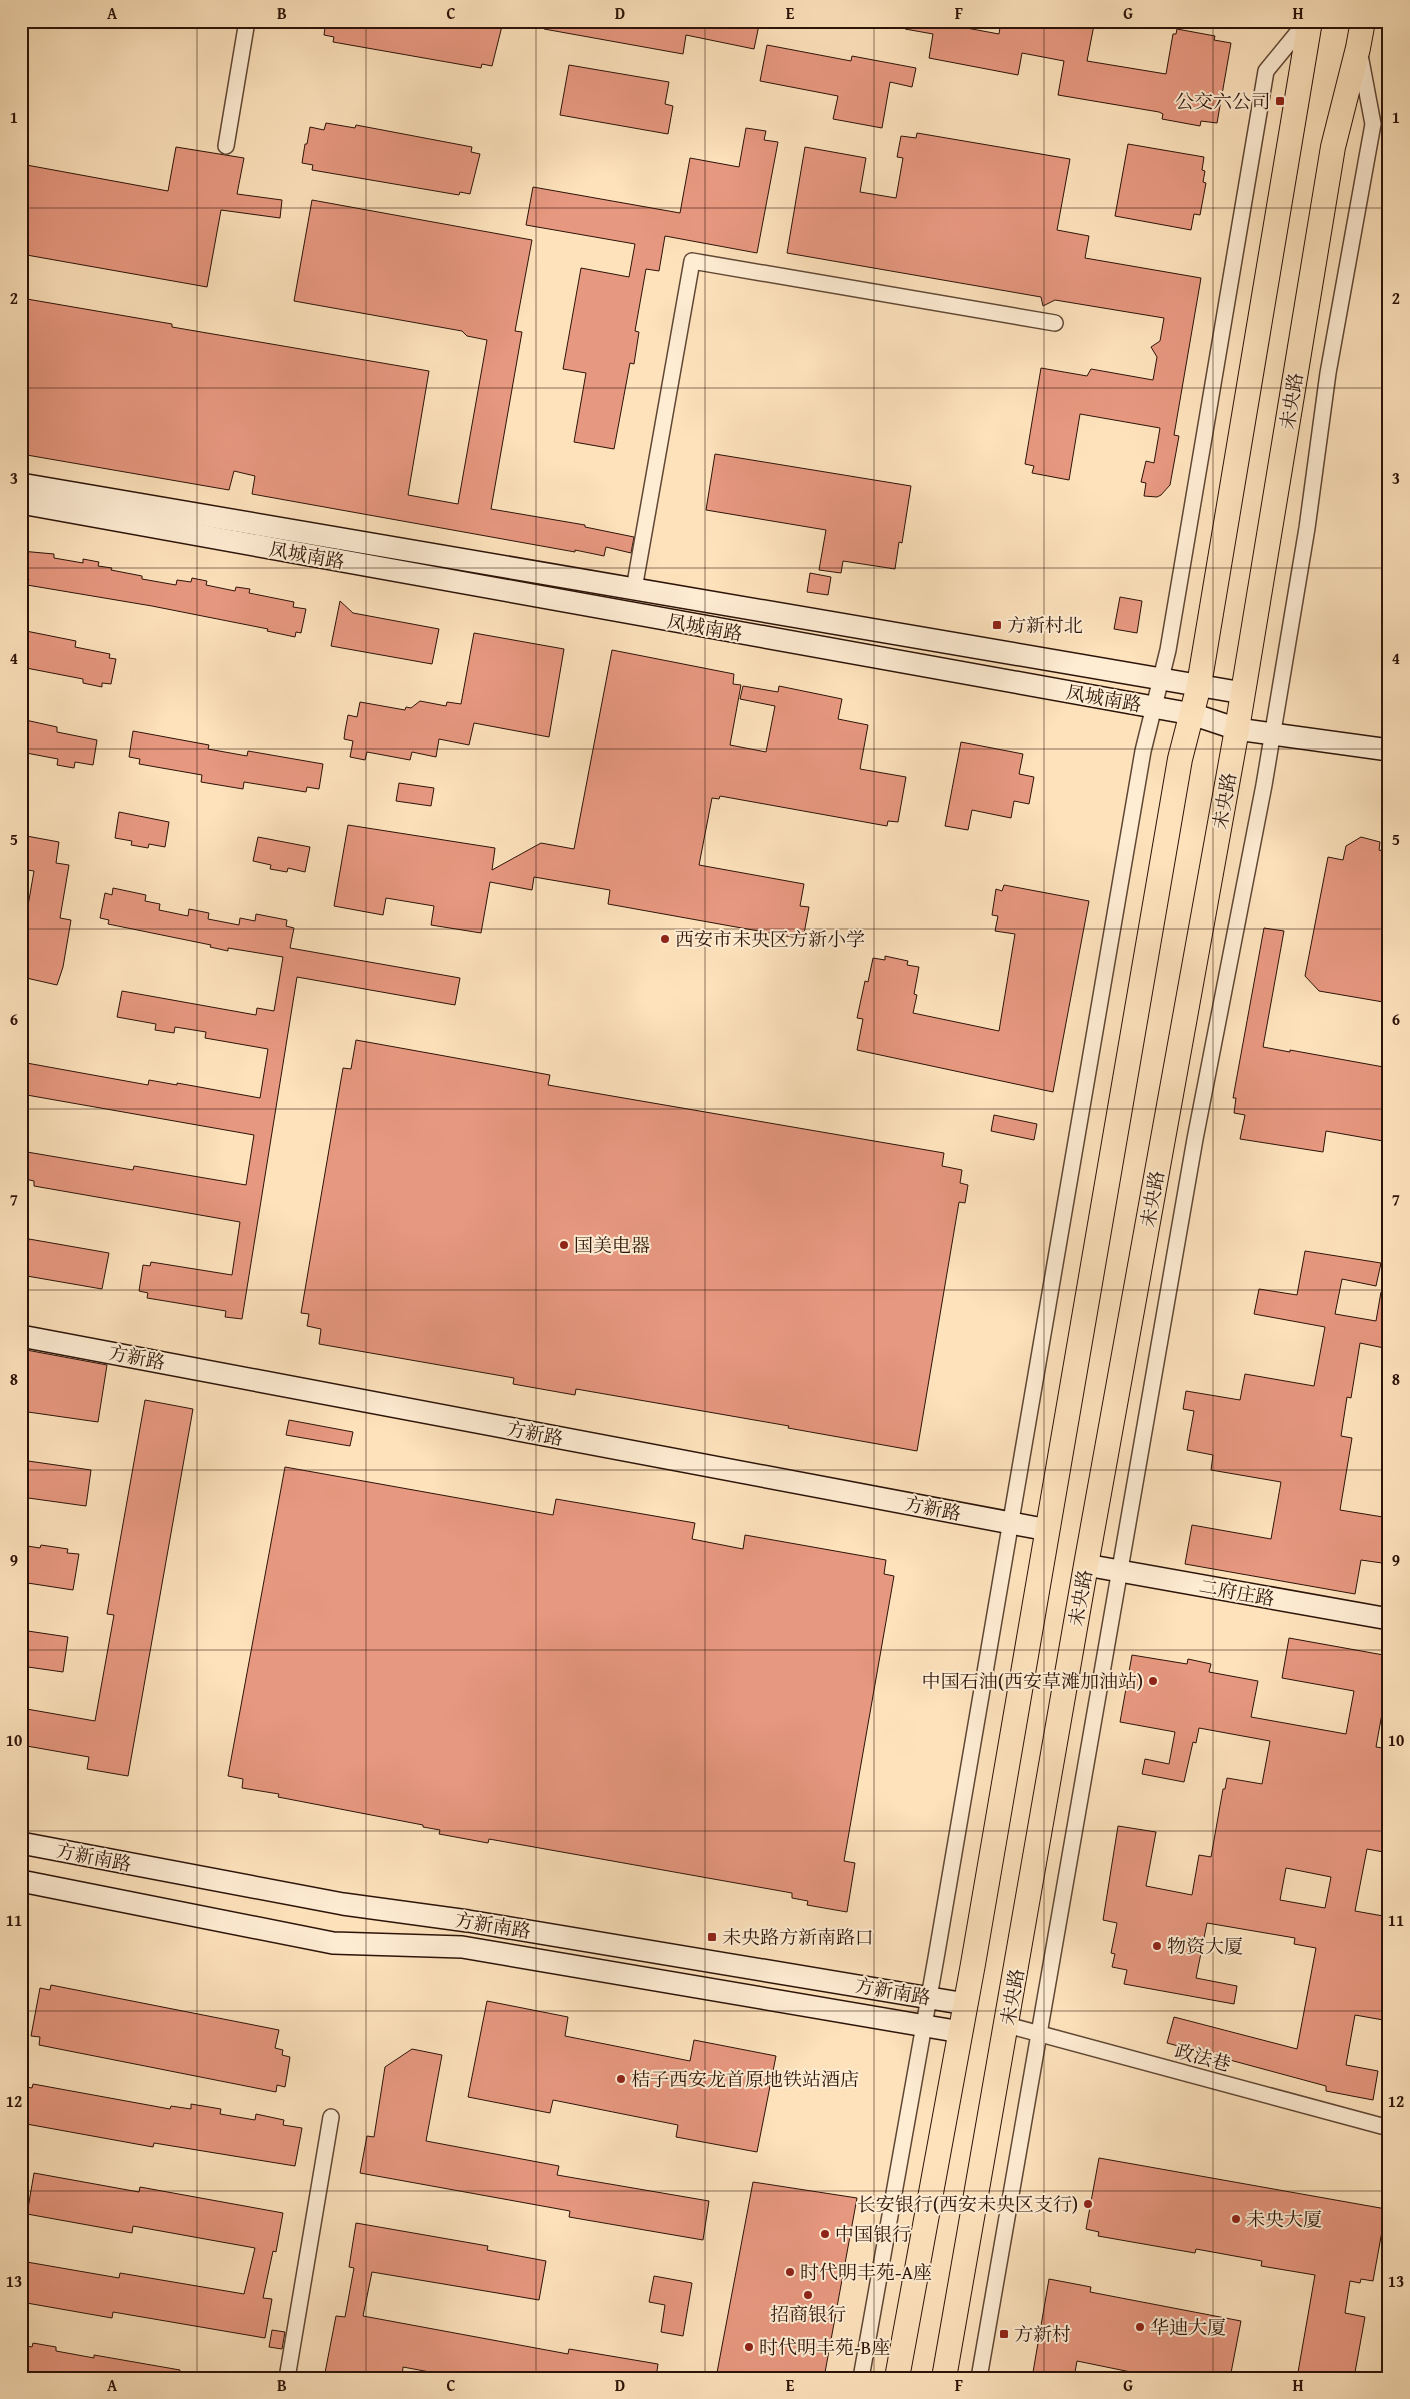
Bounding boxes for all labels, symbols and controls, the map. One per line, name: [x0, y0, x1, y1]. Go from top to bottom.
text: A: [107, 1, 118, 25]
text: B: [277, 1, 287, 25]
text: C: [446, 1, 456, 25]
text: D: [615, 1, 625, 25]
text: E: [786, 1, 795, 25]
text: F: [955, 1, 963, 25]
text: G: [1123, 1, 1133, 25]
text: H: [1292, 1, 1304, 25]
place label: 公交六公司: [1175, 87, 1270, 115]
marker: 公交六公司: [1274, 95, 1286, 107]
text: 1: [10, 105, 18, 129]
text: 1: [1392, 105, 1400, 129]
text: 2: [10, 286, 18, 310]
text: 2: [1392, 286, 1400, 310]
street label: 未央路: [1273, 371, 1309, 431]
text: 3: [10, 466, 18, 490]
text: 3: [1392, 466, 1400, 490]
street label: 凤城南路: [267, 535, 347, 575]
street label: 凤城南路: [665, 607, 745, 647]
place label: 方新村北: [1007, 611, 1083, 639]
marker: 方新村北: [991, 619, 1003, 631]
text: 4: [10, 646, 18, 670]
text: 4: [1392, 646, 1400, 670]
street label: 凤城南路: [1064, 678, 1144, 718]
street label: 未央路: [1205, 770, 1243, 832]
text: 5: [10, 827, 18, 851]
text: 5: [1392, 827, 1400, 851]
place label: 西安市未央区方新小学: [675, 925, 865, 953]
marker: 西安市未央区方新小学: [659, 933, 671, 945]
text: 6: [10, 1007, 18, 1031]
text: 6: [1392, 1007, 1400, 1031]
street label: 未央路: [1133, 1168, 1171, 1230]
text: 7: [10, 1187, 18, 1211]
text: 7: [1392, 1187, 1400, 1211]
place label: 国美电器: [574, 1231, 650, 1259]
marker: 国美电器: [558, 1239, 570, 1251]
street label: 方新路: [106, 1338, 168, 1376]
text: 8: [10, 1367, 18, 1391]
text: 8: [1392, 1367, 1400, 1391]
street label: 方新路: [504, 1414, 566, 1452]
street label: 方新路: [902, 1489, 964, 1527]
text: 9: [10, 1548, 18, 1572]
text: 9: [1392, 1548, 1400, 1572]
street label: 未央路: [1061, 1567, 1099, 1629]
street label: 二府庄路: [1197, 1572, 1277, 1612]
place label: 中国石油(西安草滩加油站): [922, 1667, 1143, 1695]
marker: 中国石油(西安草滩加油站): [1147, 1675, 1159, 1687]
text: 10: [6, 1728, 22, 1752]
text: 10: [1388, 1728, 1404, 1752]
street label: 方新南路: [54, 1836, 134, 1878]
street label: 方新南路: [453, 1905, 533, 1945]
text: 11: [6, 1908, 22, 1932]
text: 11: [1388, 1908, 1404, 1932]
place label: 未央路方新南路口: [722, 1923, 874, 1951]
marker: 未央路方新南路口: [706, 1931, 718, 1943]
place label: 物资大厦: [1167, 1932, 1243, 1960]
marker: 物资大厦: [1151, 1940, 1163, 1952]
street label: 未央路: [993, 1966, 1031, 2028]
street label: 方新南路: [853, 1971, 933, 2011]
street label: 政法巷: [1172, 2036, 1234, 2078]
place label: 桔子西安龙首原地铁站酒店: [631, 2065, 859, 2093]
marker: 桔子西安龙首原地铁站酒店: [615, 2073, 627, 2085]
text: 12: [6, 2089, 22, 2113]
text: 12: [1388, 2089, 1404, 2113]
place label: 长安银行(西安未央区支行): [857, 2190, 1078, 2218]
marker: 长安银行(西安未央区支行): [1082, 2198, 1094, 2210]
place label: 未央大厦: [1246, 2205, 1322, 2233]
marker: 未央大厦: [1230, 2213, 1242, 2225]
place label: 中国银行: [835, 2220, 911, 2248]
marker: 中国银行: [819, 2228, 831, 2240]
place label: 时代明丰苑-A座: [800, 2258, 932, 2286]
marker: 时代明丰苑-A座: [784, 2266, 796, 2278]
text: 13: [6, 2269, 22, 2293]
text: 13: [1388, 2269, 1404, 2293]
marker: 招商银行: [802, 2289, 814, 2301]
place label: 招商银行: [770, 2300, 846, 2328]
place label: 华迪大厦: [1150, 2313, 1226, 2341]
place label: 方新村: [1014, 2320, 1071, 2348]
marker: 华迪大厦: [1134, 2321, 1146, 2333]
marker: 方新村: [998, 2328, 1010, 2340]
place label: 时代明丰苑-B座: [759, 2333, 890, 2361]
marker: 时代明丰苑-B座: [743, 2341, 755, 2353]
text: A: [107, 2373, 118, 2397]
text: B: [277, 2373, 287, 2397]
text: C: [446, 2373, 456, 2397]
text: D: [615, 2373, 625, 2397]
text: E: [786, 2373, 795, 2397]
text: F: [955, 2373, 963, 2397]
text: G: [1123, 2373, 1133, 2397]
text: H: [1292, 2373, 1304, 2397]

